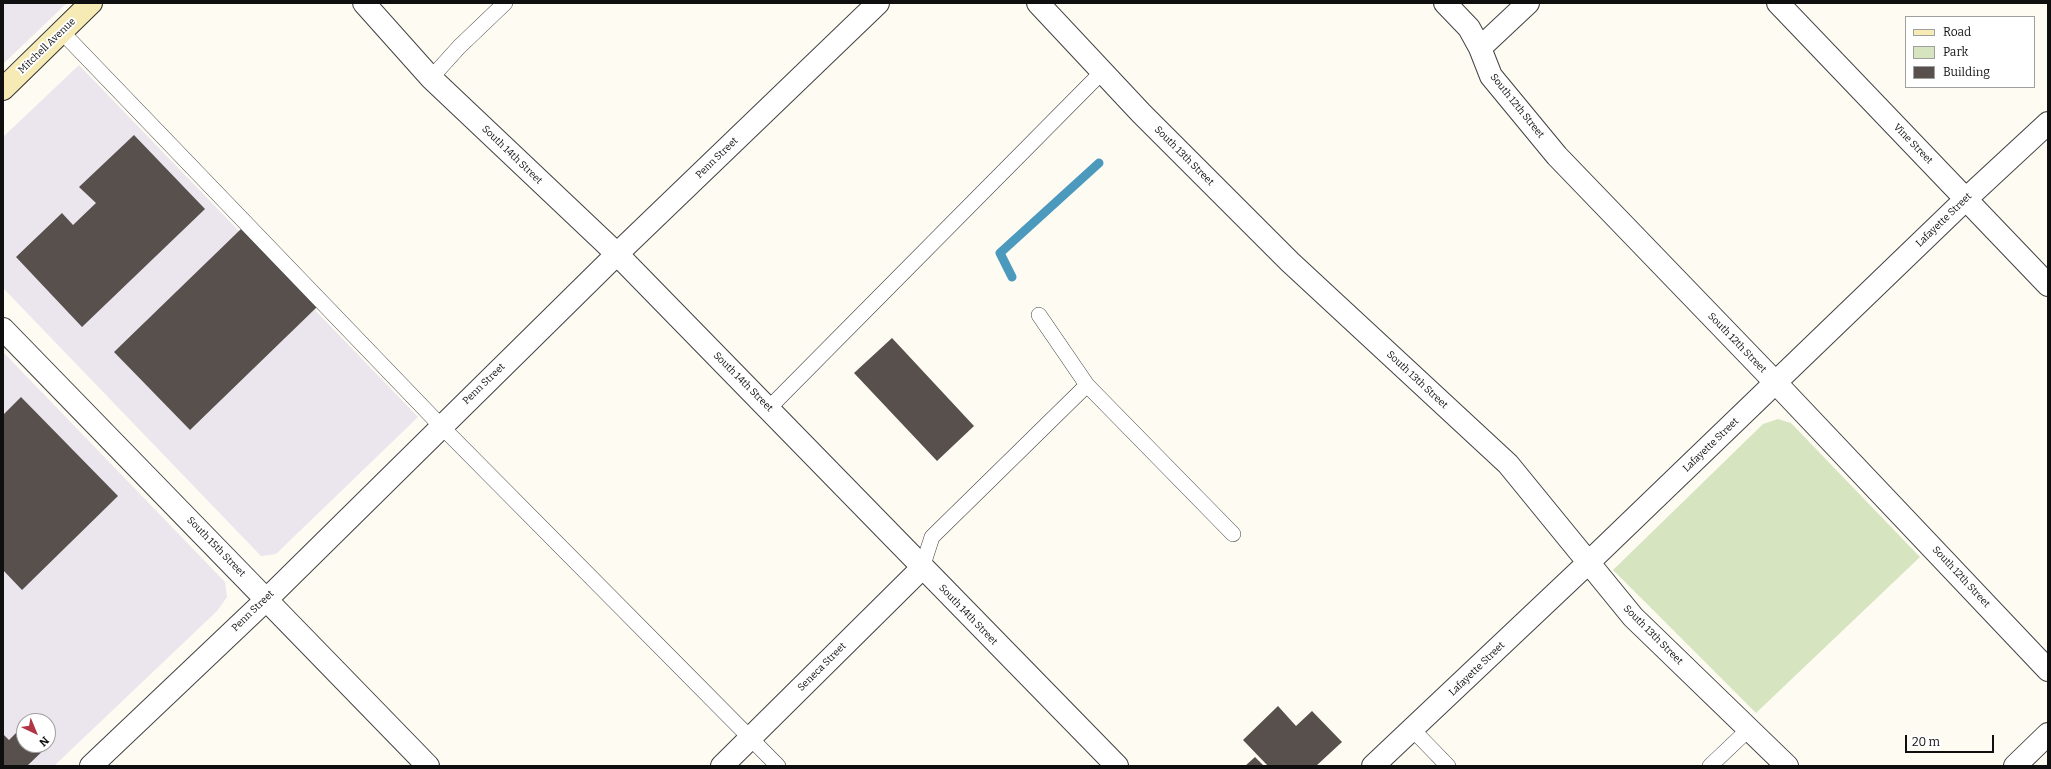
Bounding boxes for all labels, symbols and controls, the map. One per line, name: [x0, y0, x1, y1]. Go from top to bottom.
street label: Mitchell Avenue: [16, 16, 78, 76]
legend: [1905, 16, 2035, 88]
text: Road: [1943, 25, 1971, 39]
text: Park: [1943, 45, 1968, 59]
text: Building: [1943, 65, 1990, 79]
street label: South 12th Street: [1487, 72, 1547, 140]
street label: Vine Street: [1891, 121, 1935, 167]
street label: South 14th Street: [479, 123, 545, 187]
street label: South 13th Street: [1152, 124, 1216, 188]
street label: Penn Street: [693, 135, 741, 181]
street label: Lafayette Street: [1914, 190, 1974, 250]
street label: South 12th Street: [1705, 310, 1769, 376]
street label: South 13th Street: [1384, 349, 1450, 411]
street label: South 14th Street: [711, 350, 775, 414]
street label: Penn Street: [460, 361, 508, 407]
street label: Lafayette Street: [1681, 415, 1741, 475]
street label: South 15th Street: [184, 514, 248, 580]
street label: South 12th Street: [1930, 544, 1992, 610]
street label: South 14th Street: [936, 582, 1000, 648]
street label: Penn Street: [229, 588, 277, 634]
street label: South 13th Street: [1621, 603, 1685, 667]
street label: Lafayette Street: [1447, 639, 1507, 699]
street label: Seneca Street: [795, 640, 849, 694]
north arrow: [16, 713, 56, 753]
scale bar: [1907, 727, 1996, 753]
text: N: [36, 734, 52, 749]
text: 20 m: [1912, 735, 1940, 749]

